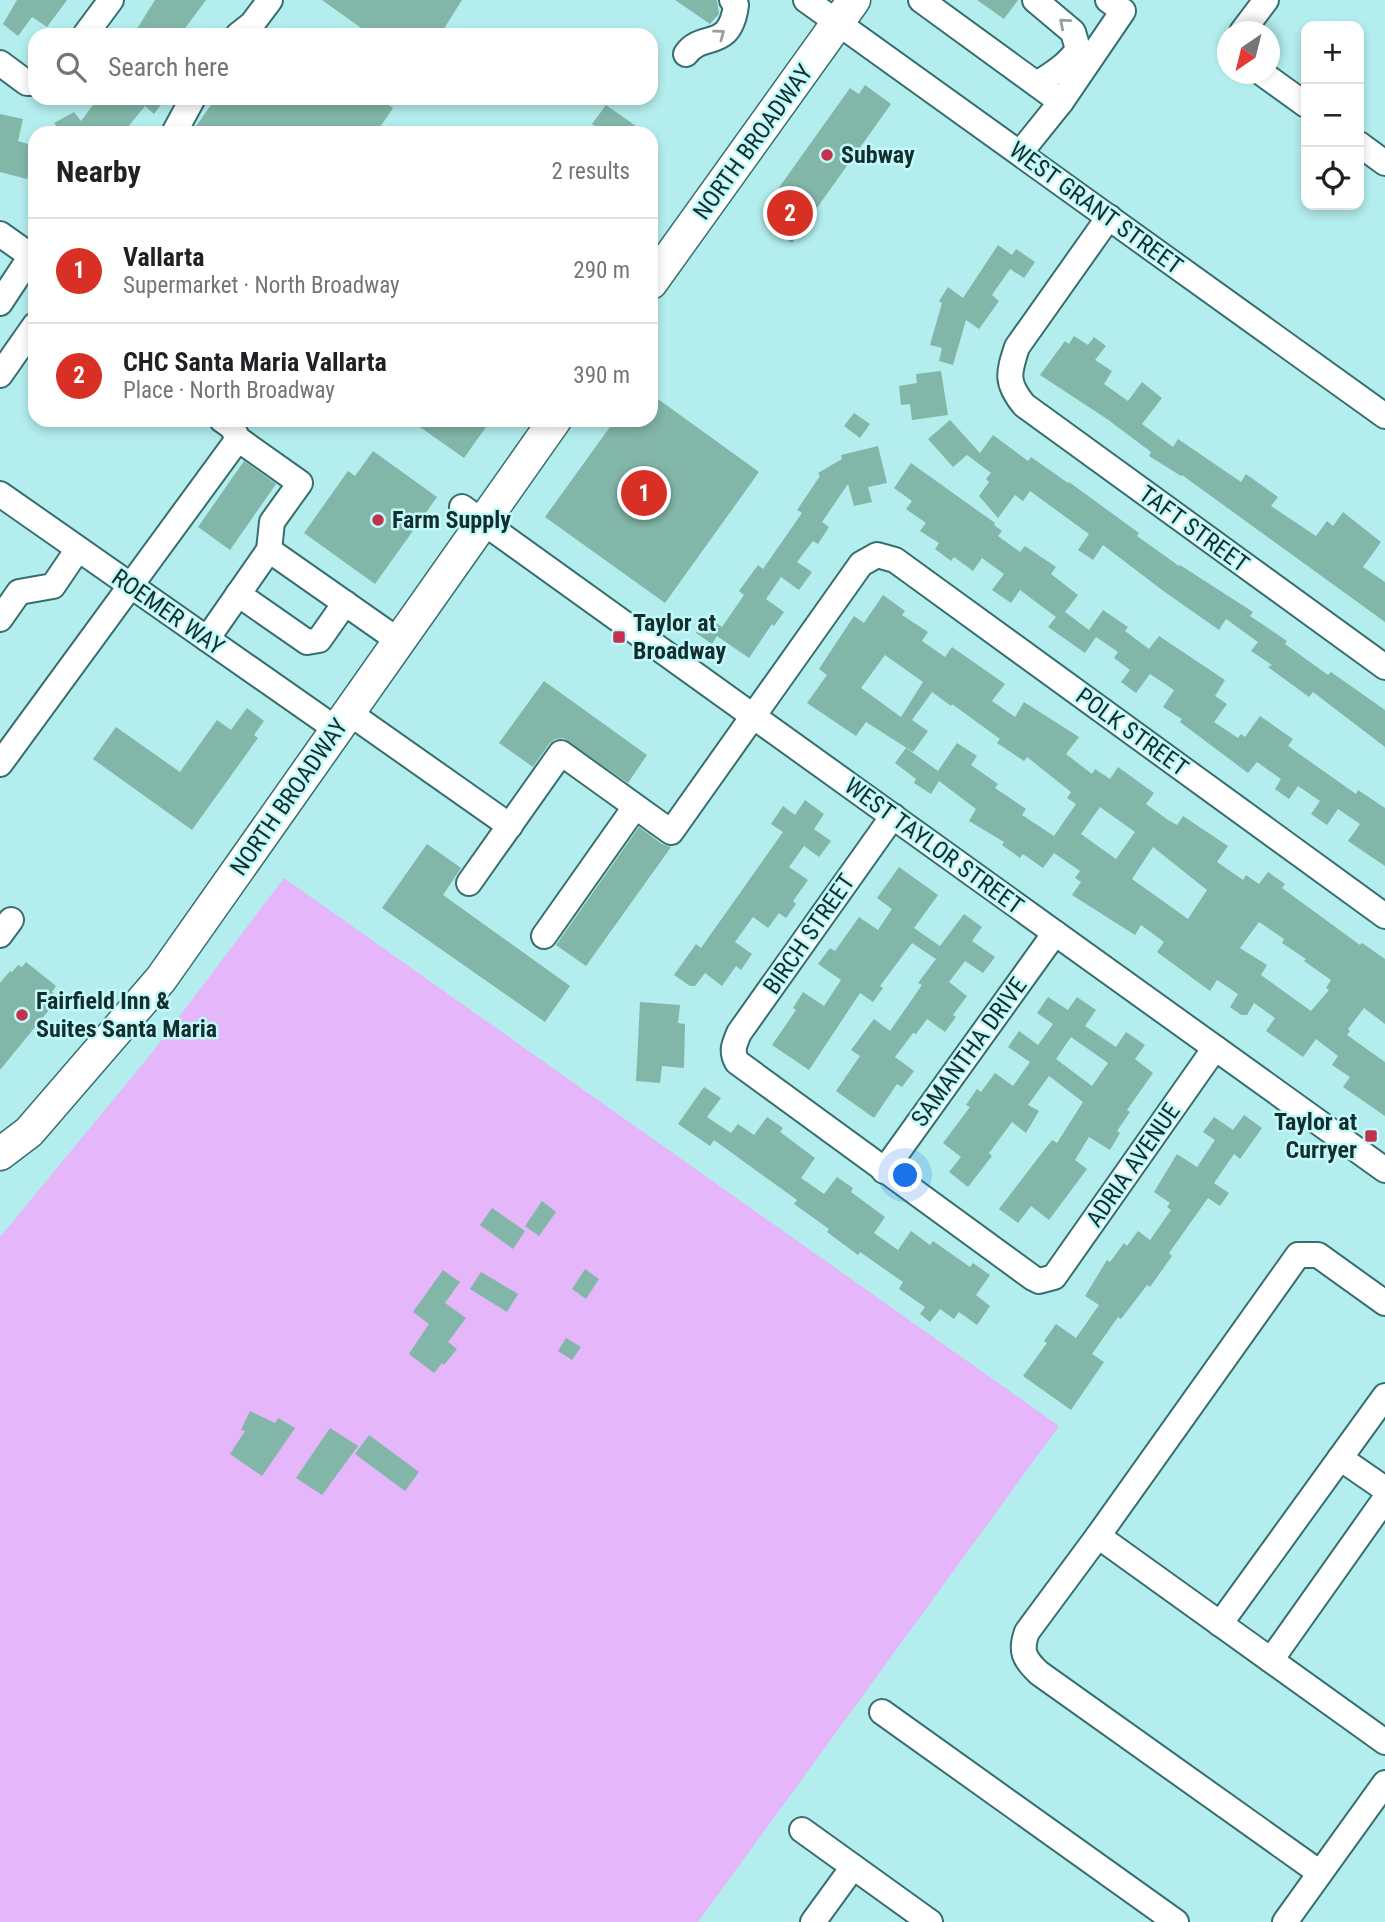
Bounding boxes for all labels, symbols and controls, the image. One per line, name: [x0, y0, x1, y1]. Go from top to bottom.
one-way arrow: [1059, 19, 1072, 31]
north arrow: [1217, 21, 1280, 84]
map controls: [1301, 21, 1364, 210]
button: +: [1301, 21, 1364, 84]
search box: [28, 28, 658, 105]
one-way arrow: [713, 30, 725, 42]
icon: search: [52, 48, 90, 86]
text: Search here: [108, 52, 229, 82]
street label: NORTH BROADWAY: [687, 59, 819, 225]
button: −: [1301, 84, 1364, 147]
street label: WEST GRANT STREET: [1004, 136, 1188, 280]
place label: Subway: [841, 141, 915, 169]
marker: Subway: [819, 147, 835, 163]
button: locate: [1301, 147, 1364, 210]
text: Nearby: [56, 154, 141, 189]
text: 2 results: [552, 158, 630, 185]
pin: 2: [767, 187, 813, 239]
text: Vallarta: [123, 242, 205, 272]
text: 1: [73, 257, 85, 284]
text: 290 m: [573, 257, 630, 284]
text: Supermarket · North Broadway: [123, 272, 400, 299]
text: CHC Santa Maria Vallarta: [123, 347, 387, 377]
text: 2: [73, 362, 85, 389]
text: 390 m: [573, 362, 630, 389]
text: Place · North Broadway: [123, 377, 335, 404]
pin: 1: [621, 467, 667, 519]
street label: TAFT STREET: [1134, 480, 1254, 578]
place label: Farm Supply: [392, 506, 511, 534]
marker: Farm Supply: [370, 512, 386, 528]
street label: ROEMER WAY: [107, 563, 230, 661]
place label: Taylor at Broadway: [633, 609, 726, 665]
marker: Taylor at Broadway: [611, 629, 627, 645]
street label: POLK STREET: [1070, 682, 1194, 782]
street label: NORTH BROADWAY: [225, 713, 354, 881]
street label: WEST TAYLOR STREET: [839, 772, 1029, 920]
street label: BIRCH STREET: [757, 869, 861, 999]
street label: SAMANTHA DRIVE: [905, 972, 1033, 1132]
place label: Fairfield Inn & Suites Santa Maria: [36, 987, 217, 1043]
marker: Fairfield Inn & Suites Santa Maria: [14, 1007, 30, 1023]
street label: ADRIA AVENUE: [1080, 1098, 1186, 1232]
place label: Taylor at Curryer: [1274, 1108, 1357, 1164]
marker: Taylor at Curryer: [1363, 1128, 1379, 1144]
your location: [888, 1158, 922, 1192]

